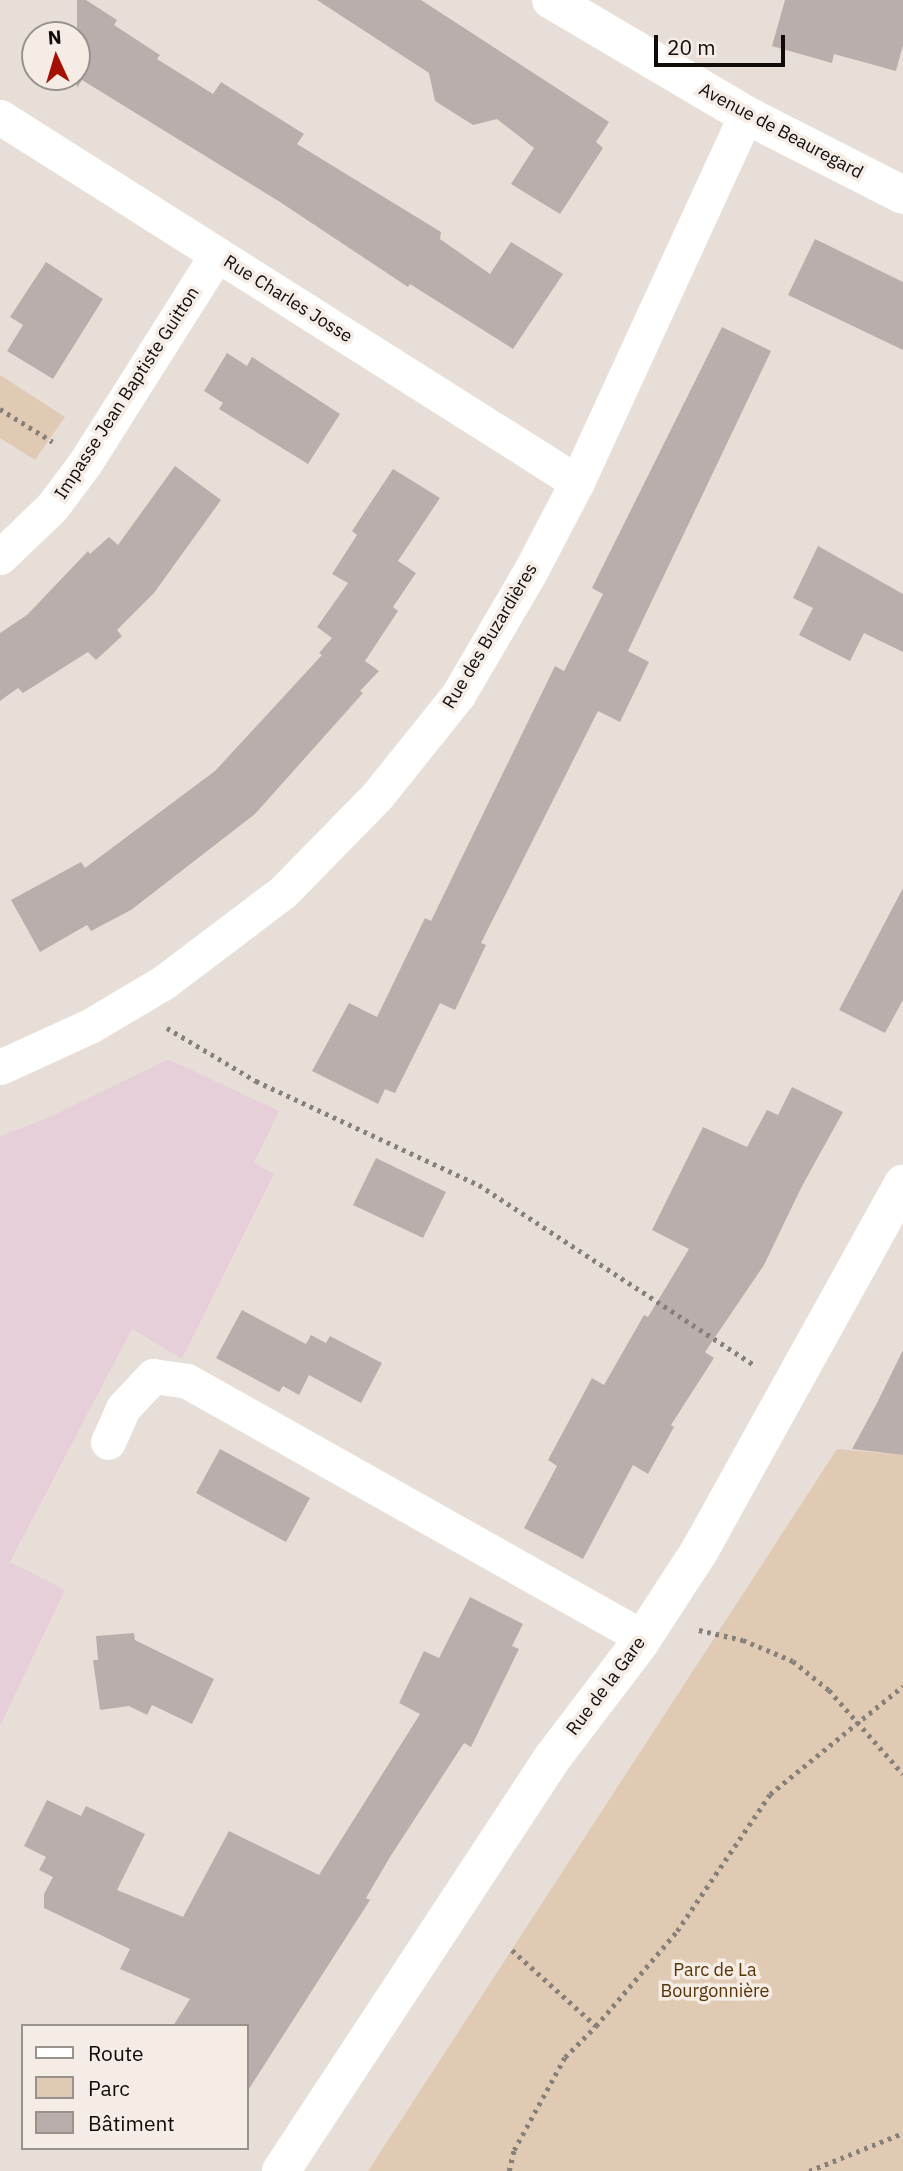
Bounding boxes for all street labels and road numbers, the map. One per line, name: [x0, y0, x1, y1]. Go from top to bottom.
street label: Avenue de Beauregard: [695, 79, 867, 183]
street label: Rue Charles Josse: [220, 251, 356, 347]
street label: Impasse Jean Baptiste Guitton: [50, 283, 204, 503]
street label: Rue des Buzardières: [438, 559, 542, 713]
street label: Rue de la Gare: [562, 1632, 650, 1740]

